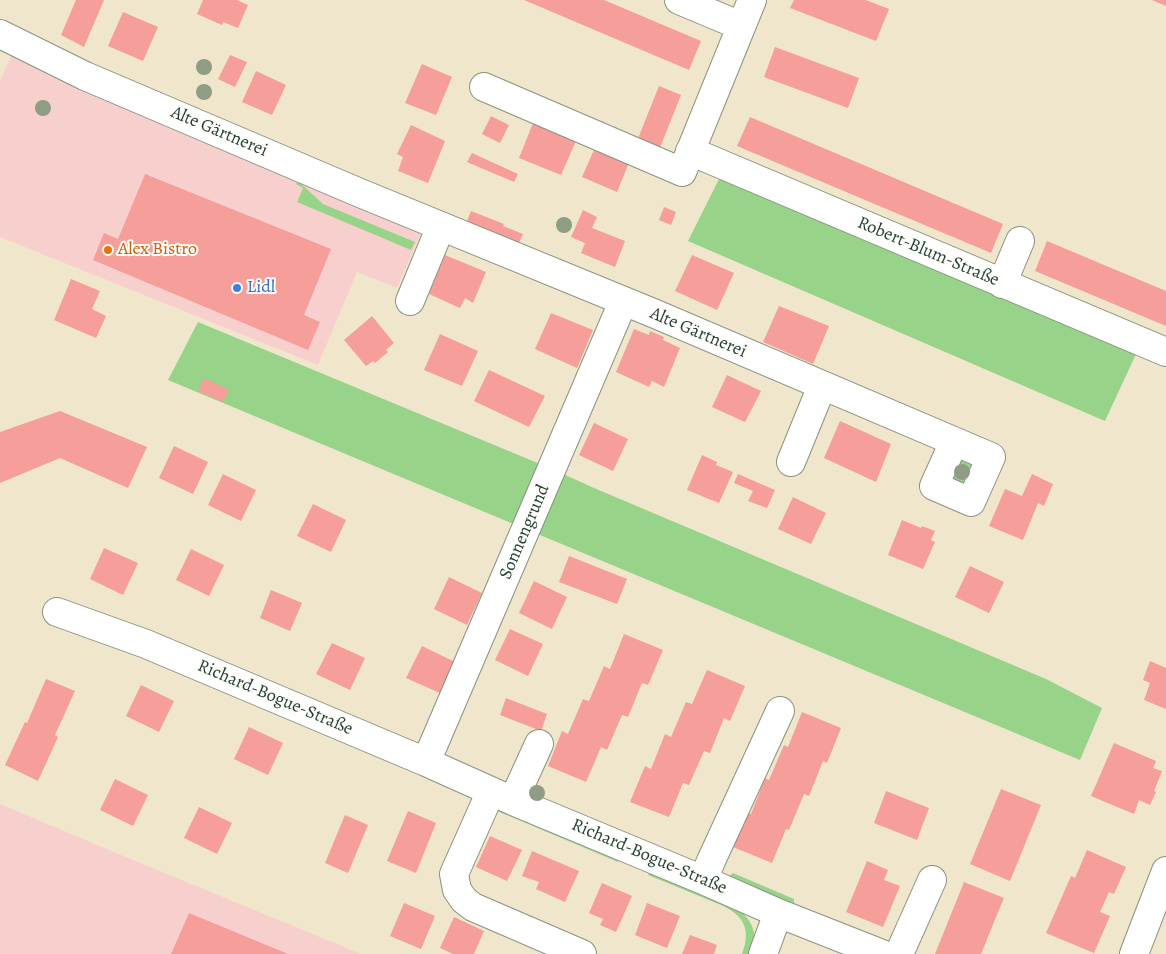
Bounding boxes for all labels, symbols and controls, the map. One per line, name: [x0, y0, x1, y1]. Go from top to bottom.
street label: Alte Gärtnerei: [167, 102, 271, 162]
street label: Robert-Blum-Straße: [854, 212, 1002, 292]
place label: Alex Bistro: [118, 239, 197, 261]
marker: Alex Bistro: [102, 244, 114, 256]
place label: Lidl: [247, 277, 275, 299]
marker: Lidl: [231, 282, 243, 294]
street label: Alte Gärtnerei: [646, 303, 750, 363]
street label: Sonnengrund: [495, 481, 555, 583]
street label: Richard-Bogue-Straße: [194, 655, 356, 741]
street label: Richard-Bogue-Straße: [568, 814, 730, 900]

